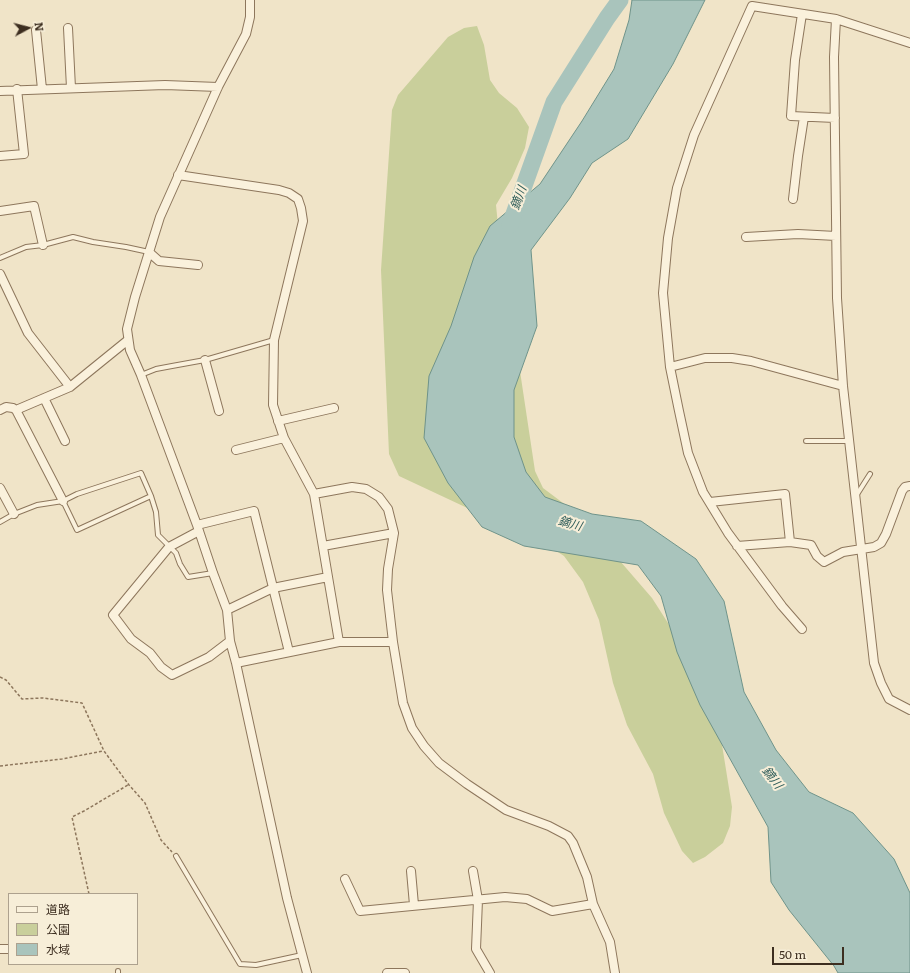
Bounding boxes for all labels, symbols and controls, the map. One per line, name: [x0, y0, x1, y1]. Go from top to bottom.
north arrow: [8, 8, 48, 48]
text: N: [31, 21, 48, 32]
water label: 鏑川: [508, 184, 530, 212]
water label: 鏑川: [557, 514, 583, 534]
water label: 鏑川: [759, 764, 785, 792]
legend: [8, 893, 138, 965]
text: 道路: [46, 900, 70, 918]
text: 公園: [46, 920, 70, 938]
scale bar: [774, 939, 846, 965]
text: 水域: [46, 940, 70, 958]
text: 50 m: [779, 945, 806, 963]

